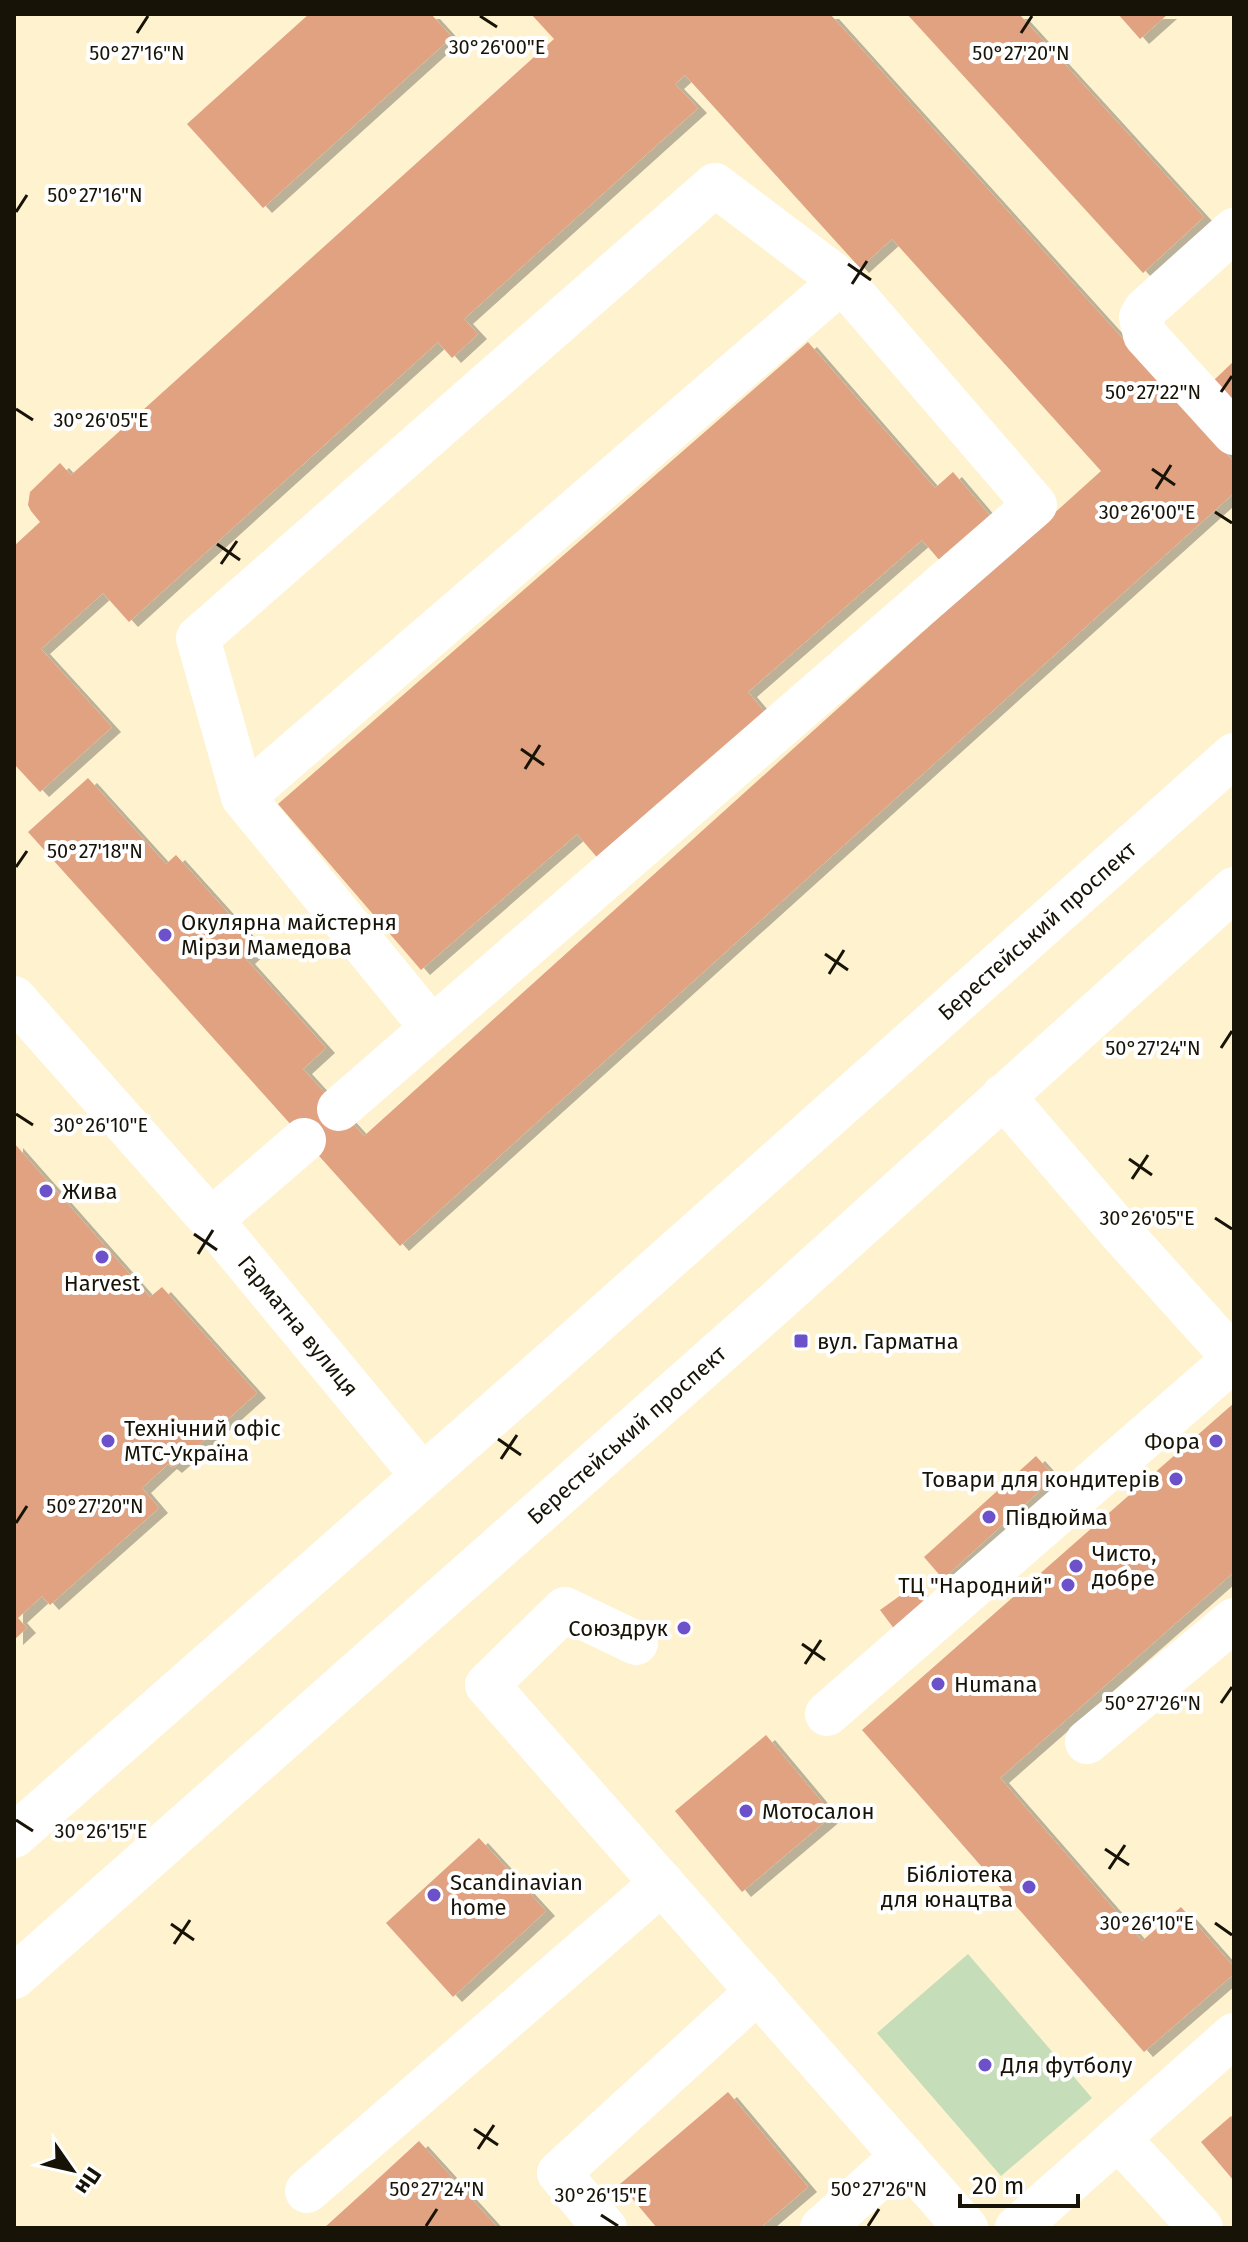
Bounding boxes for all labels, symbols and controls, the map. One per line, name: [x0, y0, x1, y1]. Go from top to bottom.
text: 30°26'00"E: [449, 35, 545, 59]
text: 50°27'16"N: [89, 41, 185, 65]
text: 50°27'20"N: [972, 41, 1070, 65]
text: 50°27'16"N: [47, 183, 143, 207]
text: 50°27'22"N: [1105, 380, 1201, 404]
text: 30°26'05"E: [53, 408, 149, 432]
text: 30°26'00"E: [1099, 500, 1195, 524]
street label: Берестейський проспект: [932, 835, 1142, 1026]
text: 50°27'18"N: [47, 839, 143, 863]
place label: Окулярна майстерня Мірзи Мамедова: [181, 909, 397, 961]
marker: Окулярна майстерня Мірзи Мамедова: [156, 926, 174, 944]
text: 50°27'24"N: [1105, 1036, 1201, 1060]
text: 30°26'10"E: [54, 1113, 148, 1137]
place label: Жива: [62, 1178, 117, 1205]
marker: Жива: [37, 1182, 55, 1200]
text: 30°26'05"E: [1099, 1206, 1195, 1230]
marker: Harvest: [93, 1248, 111, 1266]
street label: Гарматна вулиця: [232, 1250, 365, 1402]
place label: Harvest: [64, 1270, 140, 1297]
place label: вул. Гарматна: [817, 1328, 959, 1355]
marker: вул. Гарматна: [792, 1332, 810, 1350]
street label: Берестейський проспект: [522, 1340, 731, 1530]
place label: Технічний офіс МТС-Україна: [124, 1415, 281, 1467]
place label: Фора: [1144, 1428, 1200, 1455]
marker: Технічний офіс МТС-Україна: [99, 1432, 117, 1450]
marker: Фора: [1207, 1432, 1225, 1450]
place label: Товари для кондитерів: [922, 1466, 1160, 1493]
marker: Товари для кондитерів: [1167, 1470, 1185, 1488]
text: 50°27'20"N: [46, 1494, 144, 1518]
place label: Півдюйма: [1005, 1504, 1108, 1531]
marker: Півдюйма: [980, 1508, 998, 1526]
place label: Чисто, добре: [1092, 1540, 1156, 1592]
marker: Чисто, добре: [1067, 1557, 1085, 1575]
place label: ТЦ "Народний": [898, 1572, 1052, 1599]
marker: ТЦ "Народний": [1059, 1576, 1077, 1594]
place label: Союздрук: [568, 1615, 669, 1642]
marker: Союздрук: [675, 1619, 693, 1637]
place label: Humana: [954, 1671, 1037, 1698]
marker: Humana: [929, 1675, 947, 1693]
text: 50°27'26"N: [1105, 1691, 1201, 1715]
place label: Мотосалон: [762, 1798, 874, 1825]
marker: Мотосалон: [737, 1802, 755, 1820]
text: 30°26'15"E: [55, 1819, 147, 1843]
place label: Бібліотека для юнацтва: [881, 1861, 1013, 1913]
place label: Scandinavian home: [450, 1869, 583, 1921]
marker: Бібліотека для юнацтва: [1020, 1878, 1038, 1896]
marker: Scandinavian home: [425, 1886, 443, 1904]
text: 30°26'10"E: [1100, 1911, 1194, 1935]
place label: Для футболу: [1000, 2052, 1133, 2079]
marker: Для футболу: [976, 2056, 994, 2074]
north arrow: [32, 2130, 112, 2210]
scale bar: [960, 2158, 1078, 2208]
text: Пн: [69, 2162, 107, 2200]
text: 20 m: [972, 2172, 1024, 2200]
text: 50°27'24"N: [389, 2177, 485, 2201]
text: 50°27'26"N: [831, 2177, 927, 2201]
text: 30°26'15"E: [555, 2183, 647, 2207]

